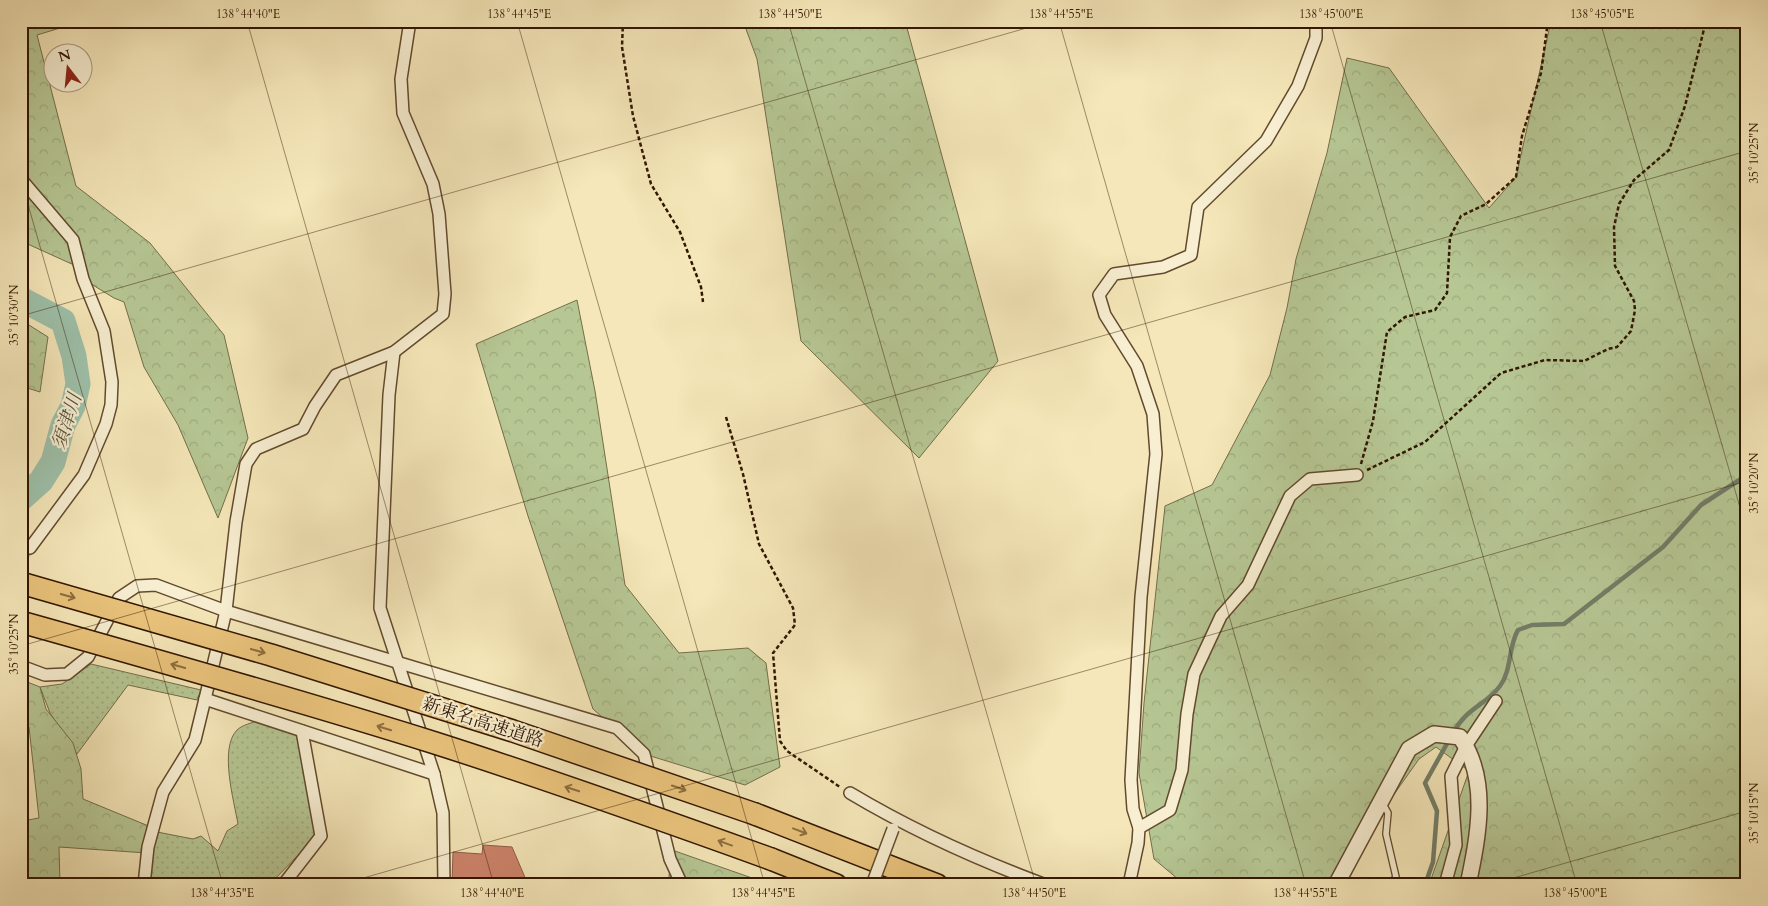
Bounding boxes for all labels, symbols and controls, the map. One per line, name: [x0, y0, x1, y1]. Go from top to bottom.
text: 138°44'40"E: [216, 6, 280, 22]
text: 138°44'45"E: [487, 6, 551, 22]
text: 138°44'50"E: [758, 6, 822, 22]
text: 138°44'55"E: [1029, 6, 1093, 22]
text: 138°45'00"E: [1299, 6, 1363, 22]
text: 138°45'05"E: [1570, 6, 1634, 22]
north arrow: [42, 42, 92, 92]
text: N: [56, 45, 73, 67]
text: 35°10'25"N: [1746, 122, 1762, 183]
text: 35°10'30"N: [6, 284, 22, 345]
water label: 須津川: [46, 388, 89, 452]
text: 35°10'20"N: [1746, 452, 1762, 513]
one-way arrow: [60, 592, 76, 602]
text: 35°10'25"N: [6, 613, 22, 674]
one-way arrow: [250, 646, 266, 656]
one-way arrow: [171, 661, 187, 671]
street label: 新東名高速道路: [419, 691, 547, 754]
one-way arrow: [377, 722, 393, 732]
text: 35°10'15"N: [1746, 782, 1762, 843]
one-way arrow: [670, 783, 686, 793]
one-way arrow: [565, 784, 580, 793]
one-way arrow: [793, 828, 808, 837]
one-way arrow: [718, 838, 733, 847]
text: 138°44'35"E: [190, 885, 254, 901]
text: 138°44'40"E: [460, 885, 524, 901]
text: 138°44'45"E: [731, 885, 795, 901]
text: 138°44'50"E: [1002, 885, 1066, 901]
text: 138°44'55"E: [1273, 885, 1337, 901]
text: 138°45'00"E: [1543, 885, 1607, 901]

